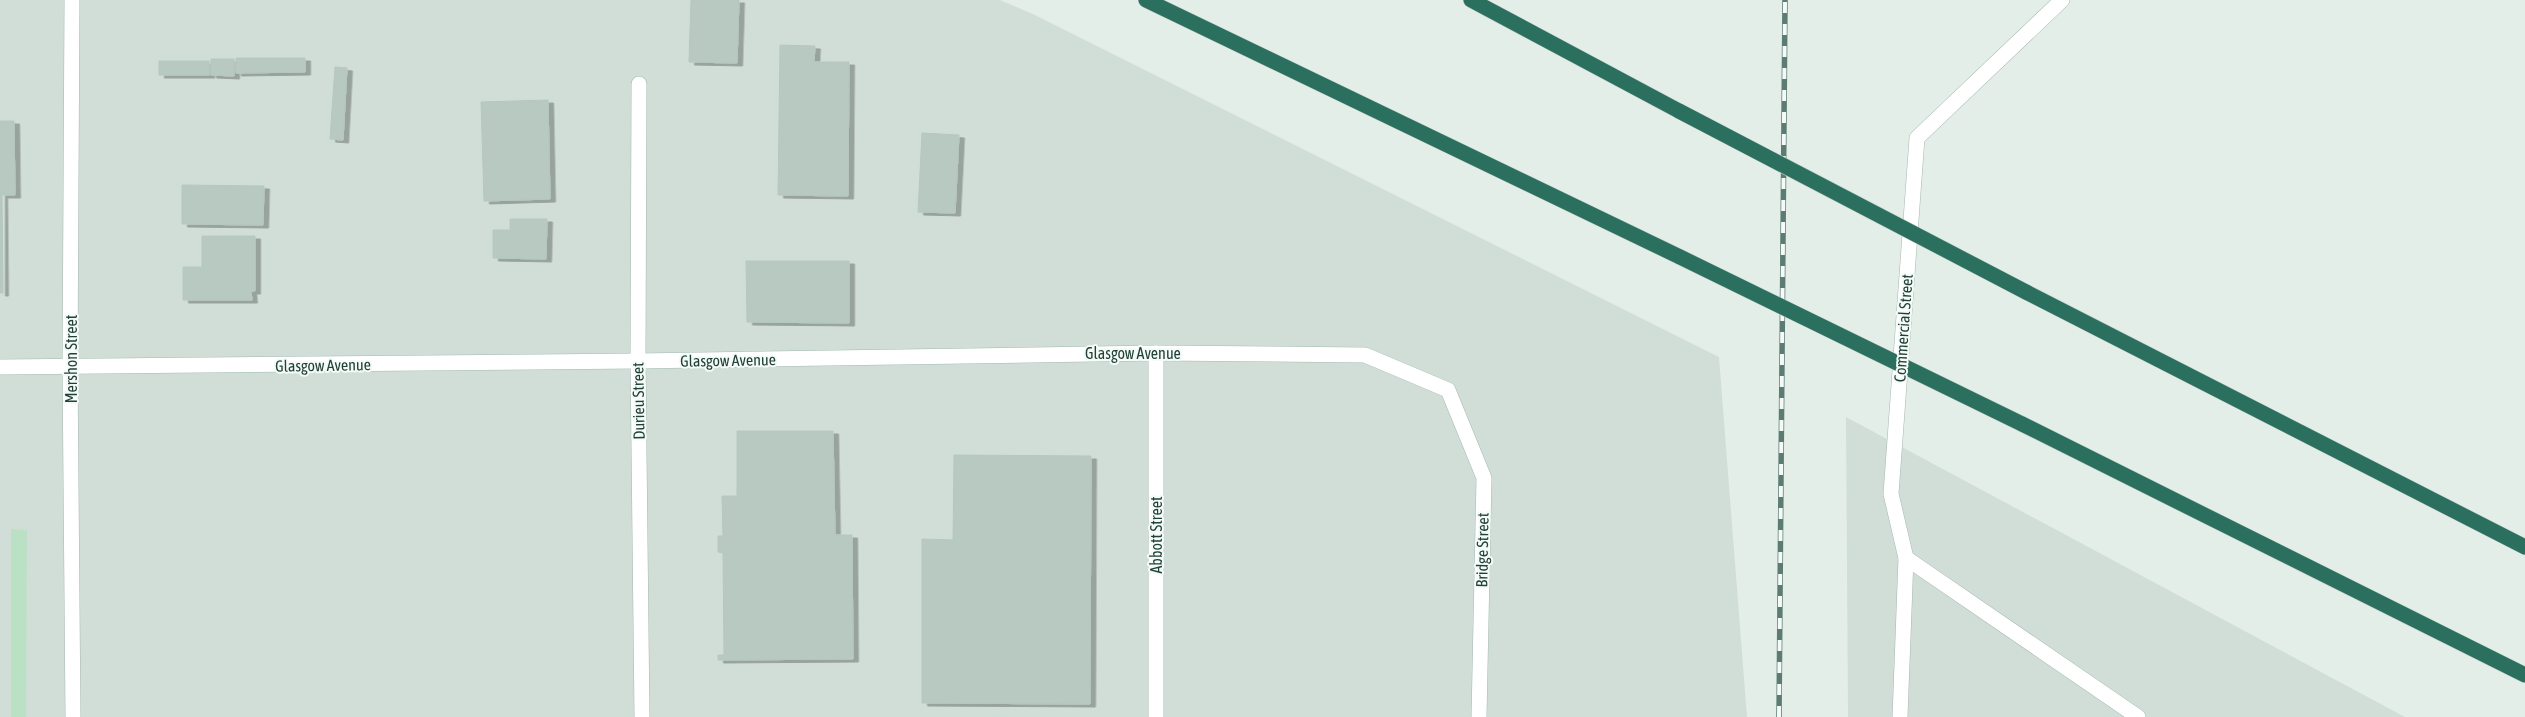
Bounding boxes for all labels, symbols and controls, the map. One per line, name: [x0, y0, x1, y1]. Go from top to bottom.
street label: Commercial Street: [1890, 273, 1916, 383]
street label: Mershon Street: [62, 314, 80, 403]
street label: Glasgow Avenue: [1085, 344, 1181, 363]
street label: Glasgow Avenue: [680, 350, 776, 371]
street label: Glasgow Avenue: [275, 355, 371, 376]
street label: Durieu Street: [628, 362, 648, 440]
street label: Abbott Street: [1147, 496, 1165, 574]
street label: Bridge Street: [1472, 512, 1493, 588]

